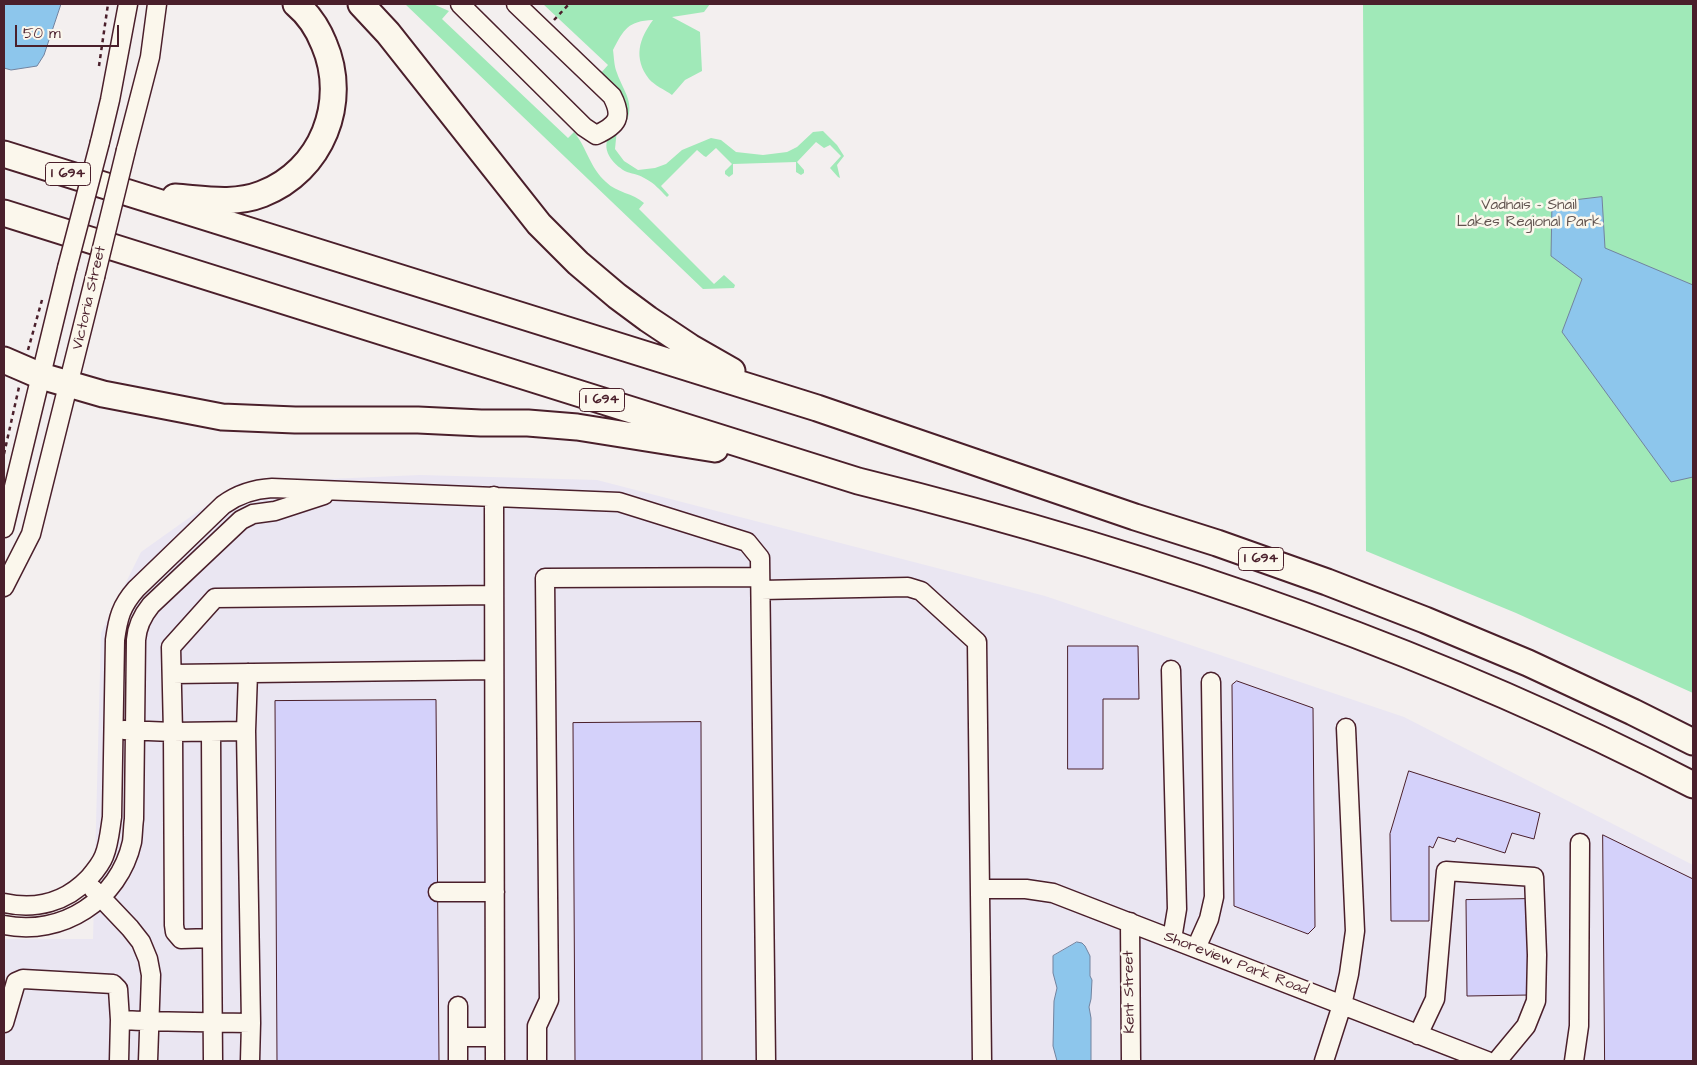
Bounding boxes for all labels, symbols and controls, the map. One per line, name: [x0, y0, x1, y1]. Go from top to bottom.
scale bar: [18, 15, 121, 47]
text: 50 m: [23, 23, 61, 44]
road number: I 694: [46, 162, 90, 185]
park label: Vadnais - Snail Lakes Regional Park: [1457, 197, 1601, 232]
street label: Victoria Street: [69, 244, 111, 352]
road number: I 694: [580, 388, 624, 412]
road number: I 694: [1238, 548, 1284, 570]
street label: Shoreview Park Road: [1161, 928, 1311, 1000]
street label: Kent Street: [1120, 950, 1140, 1034]

